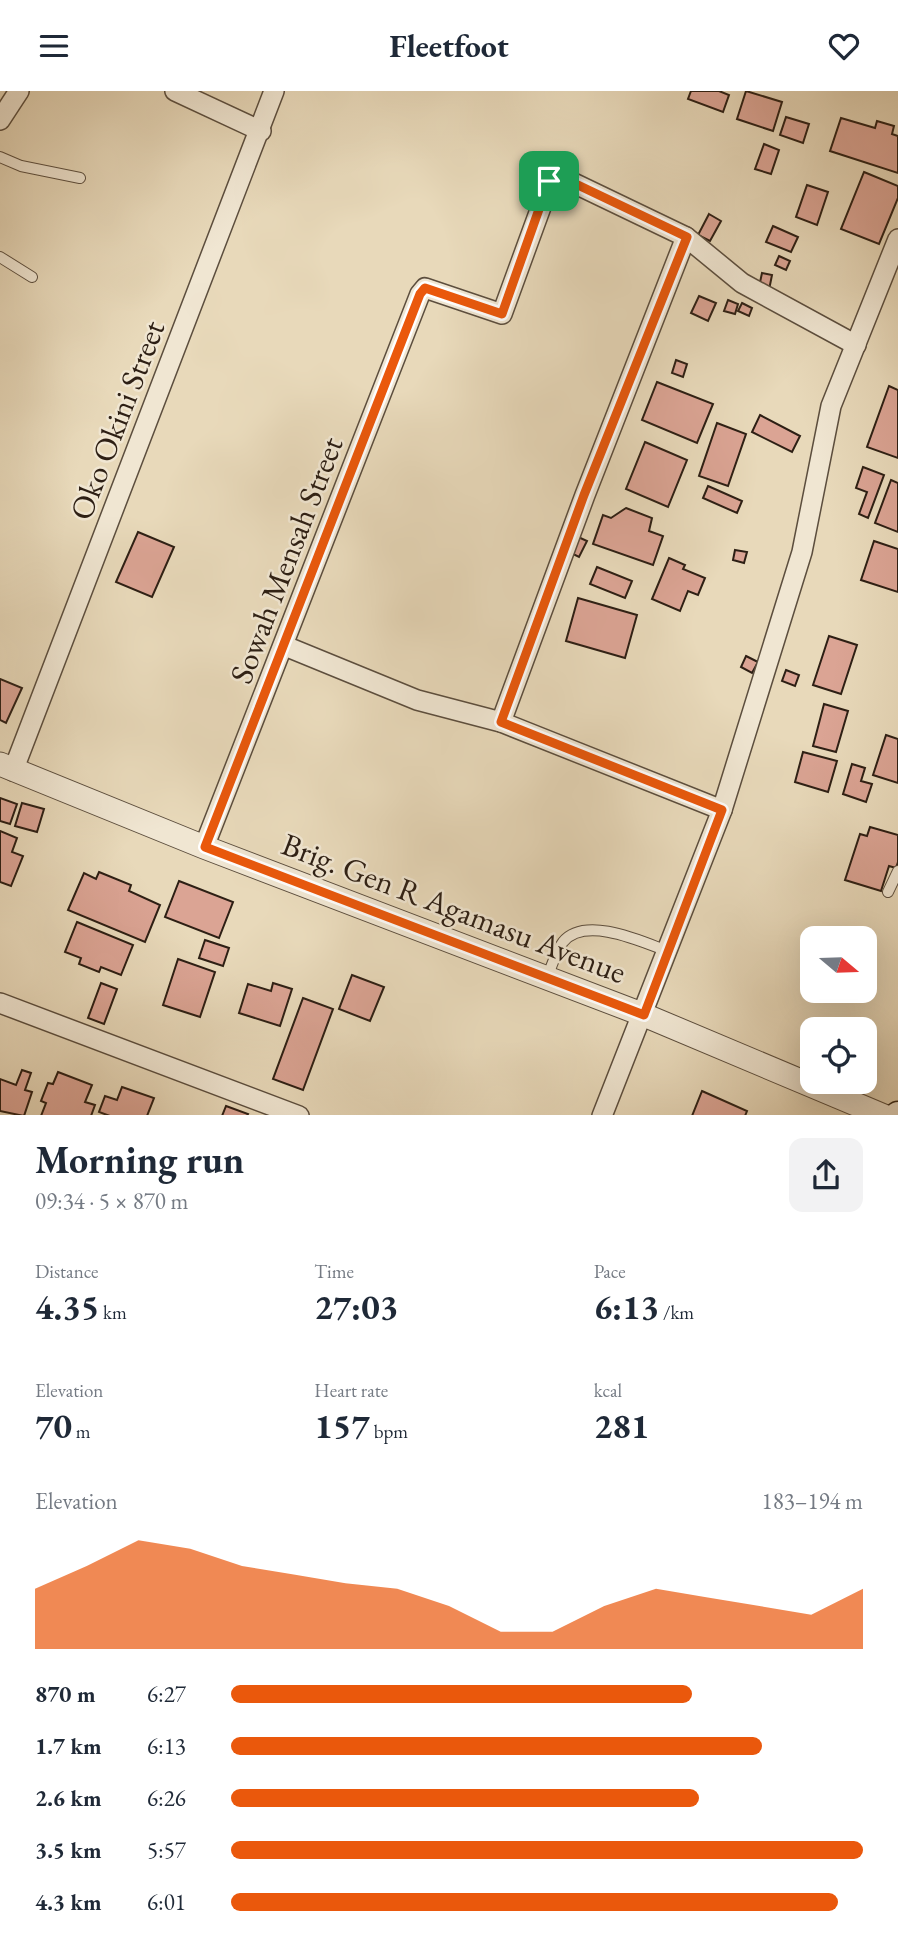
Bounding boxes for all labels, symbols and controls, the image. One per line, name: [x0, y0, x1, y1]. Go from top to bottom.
text: Fleetfoot: [389, 25, 509, 67]
icon: menu: [35, 27, 73, 65]
icon: heart: [825, 27, 863, 65]
pin: [519, 151, 579, 211]
icon: arrive: [530, 162, 568, 200]
street label: Oko Okini Street: [60, 314, 174, 526]
street label: Sowah Mensah Street: [220, 431, 352, 689]
street label: Brig. Gen R Agamasu Avenue: [276, 823, 632, 993]
north arrow: [800, 926, 877, 1003]
map controls: [800, 926, 877, 1094]
button: locate: [800, 1017, 877, 1094]
text: Morning run: [35, 1135, 244, 1184]
button: share: [789, 1138, 863, 1212]
text: 09:34 · 5 × 870 m: [35, 1186, 188, 1216]
text: Distance: [35, 1259, 98, 1284]
text: Time: [314, 1259, 354, 1284]
text: Pace: [594, 1259, 626, 1284]
text: 4.35: [35, 1284, 99, 1329]
text: 27:03: [314, 1284, 398, 1329]
text: 6:13: [594, 1284, 659, 1329]
text: km: [99, 1300, 127, 1325]
text: /km: [659, 1300, 694, 1325]
text: Elevation: [35, 1378, 103, 1403]
text: Heart rate: [314, 1378, 388, 1403]
text: kcal: [594, 1378, 622, 1403]
text: 70: [35, 1403, 72, 1448]
text: 157: [314, 1403, 370, 1448]
text: 281: [594, 1403, 649, 1448]
text: m: [72, 1419, 91, 1444]
text: bpm: [370, 1419, 408, 1444]
text: Elevation: [35, 1486, 118, 1516]
text: 183–194 m: [762, 1486, 863, 1516]
text: 870 m: [35, 1679, 96, 1709]
text: 6:27: [147, 1679, 186, 1709]
text: 1.7 km: [35, 1731, 102, 1761]
text: 6:13: [147, 1731, 186, 1761]
text: 2.6 km: [35, 1783, 102, 1813]
text: 6:26: [147, 1783, 186, 1813]
text: 3.5 km: [35, 1835, 102, 1865]
text: 5:57: [147, 1835, 186, 1865]
text: 4.3 km: [35, 1887, 102, 1917]
text: 6:01: [147, 1887, 186, 1917]

